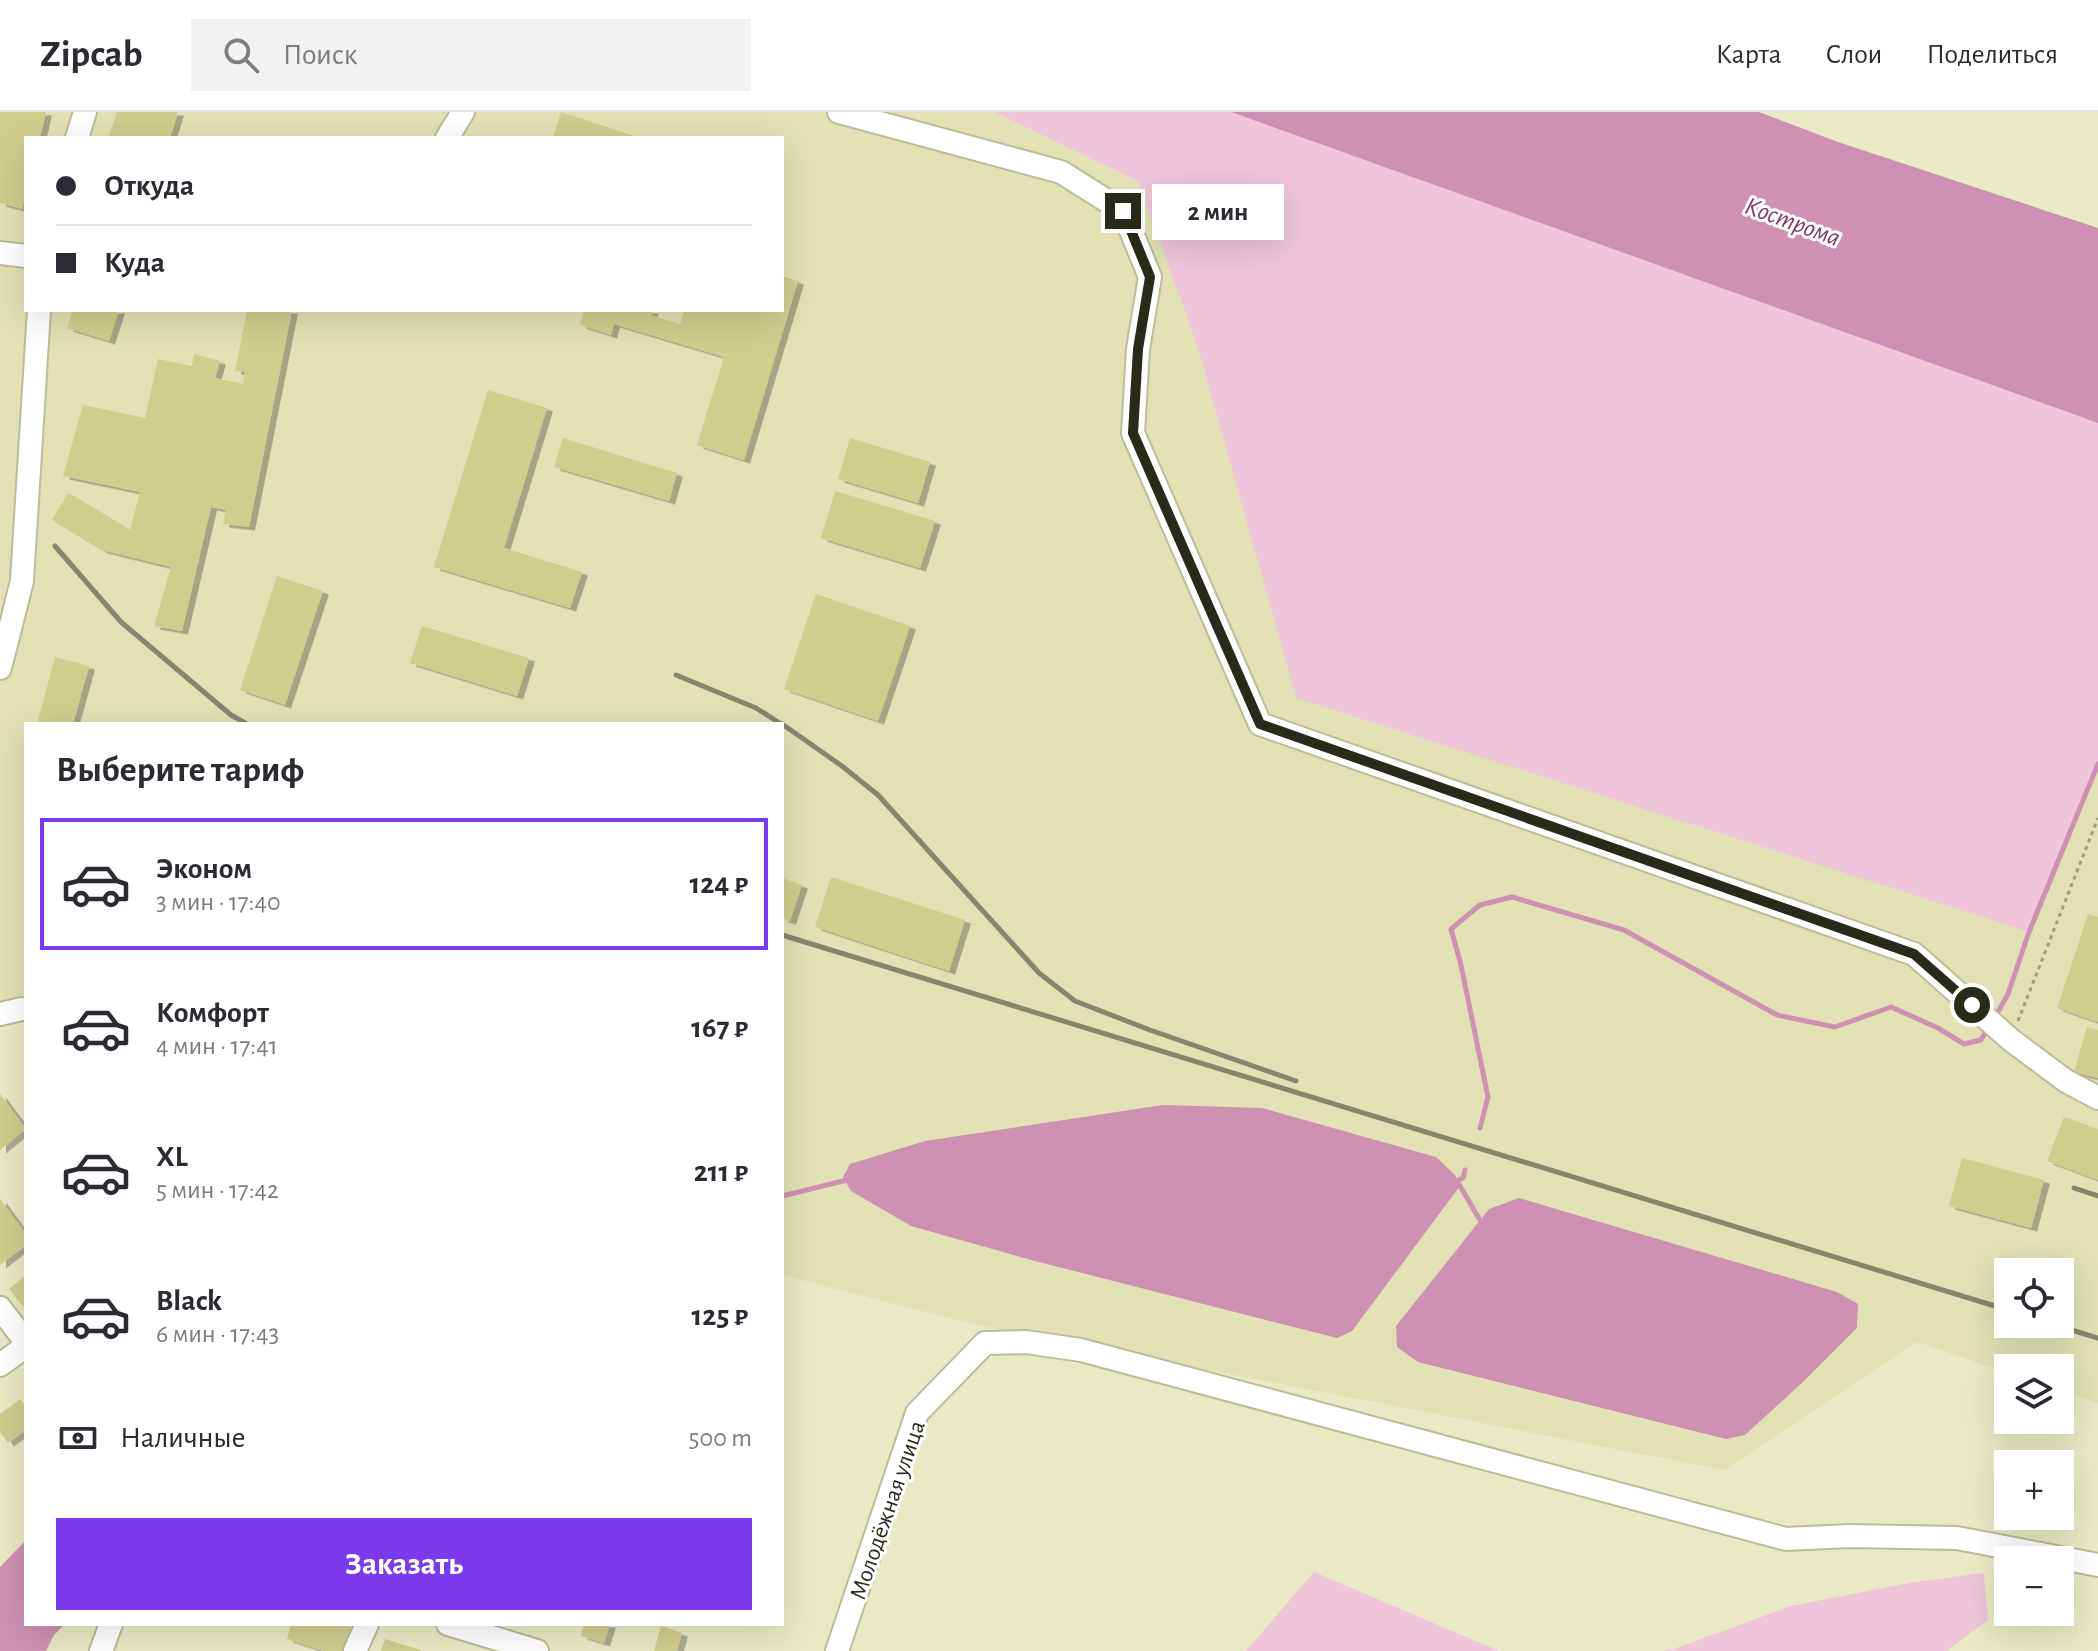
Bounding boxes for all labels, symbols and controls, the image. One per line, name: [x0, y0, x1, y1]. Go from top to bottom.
search box: [191, 19, 751, 91]
icon: search: [219, 33, 263, 77]
text: Zipcab: [40, 36, 143, 74]
text: Поиск: [283, 40, 358, 70]
text: Карта: [1716, 41, 1782, 69]
text: Слои: [1826, 41, 1882, 69]
text: Поделиться: [1926, 41, 2058, 69]
text: Откуда: [104, 171, 194, 201]
callout: 2 мин: [1151, 183, 1283, 239]
route end: [1105, 193, 1141, 229]
water label: Кострома: [1742, 193, 1844, 251]
text: 2 мин: [1188, 199, 1248, 225]
text: Куда: [104, 248, 165, 278]
text: Выберите тариф: [56, 752, 304, 788]
icon: car: [60, 848, 132, 920]
text: Эконом: [156, 854, 252, 884]
text: 124 ₽: [689, 869, 748, 899]
text: 3 мин · 17:40: [156, 889, 281, 915]
route start: [1954, 987, 1990, 1023]
icon: car: [60, 992, 132, 1064]
text: Комфорт: [156, 998, 269, 1028]
text: 167 ₽: [691, 1013, 748, 1043]
text: 4 мин · 17:41: [156, 1033, 278, 1059]
icon: car: [60, 1136, 132, 1208]
text: XL: [156, 1142, 188, 1172]
text: 211 ₽: [694, 1157, 748, 1187]
text: 5 мин · 17:42: [156, 1177, 279, 1203]
map controls: [1994, 1258, 2074, 1626]
button: locate: [1994, 1258, 2074, 1338]
icon: car: [60, 1280, 132, 1352]
text: Black: [156, 1286, 222, 1316]
text: 125 ₽: [692, 1301, 748, 1331]
text: 6 мин · 17:43: [156, 1321, 279, 1347]
button: layers: [1994, 1354, 2074, 1434]
icon: cash: [56, 1416, 100, 1460]
street label: Молодёжная улица: [846, 1418, 930, 1603]
text: Наличные: [120, 1423, 246, 1453]
text: 500 m: [689, 1425, 752, 1451]
button: +: [1994, 1450, 2074, 1530]
button: Заказать: [56, 1518, 752, 1610]
button: −: [1994, 1546, 2074, 1626]

